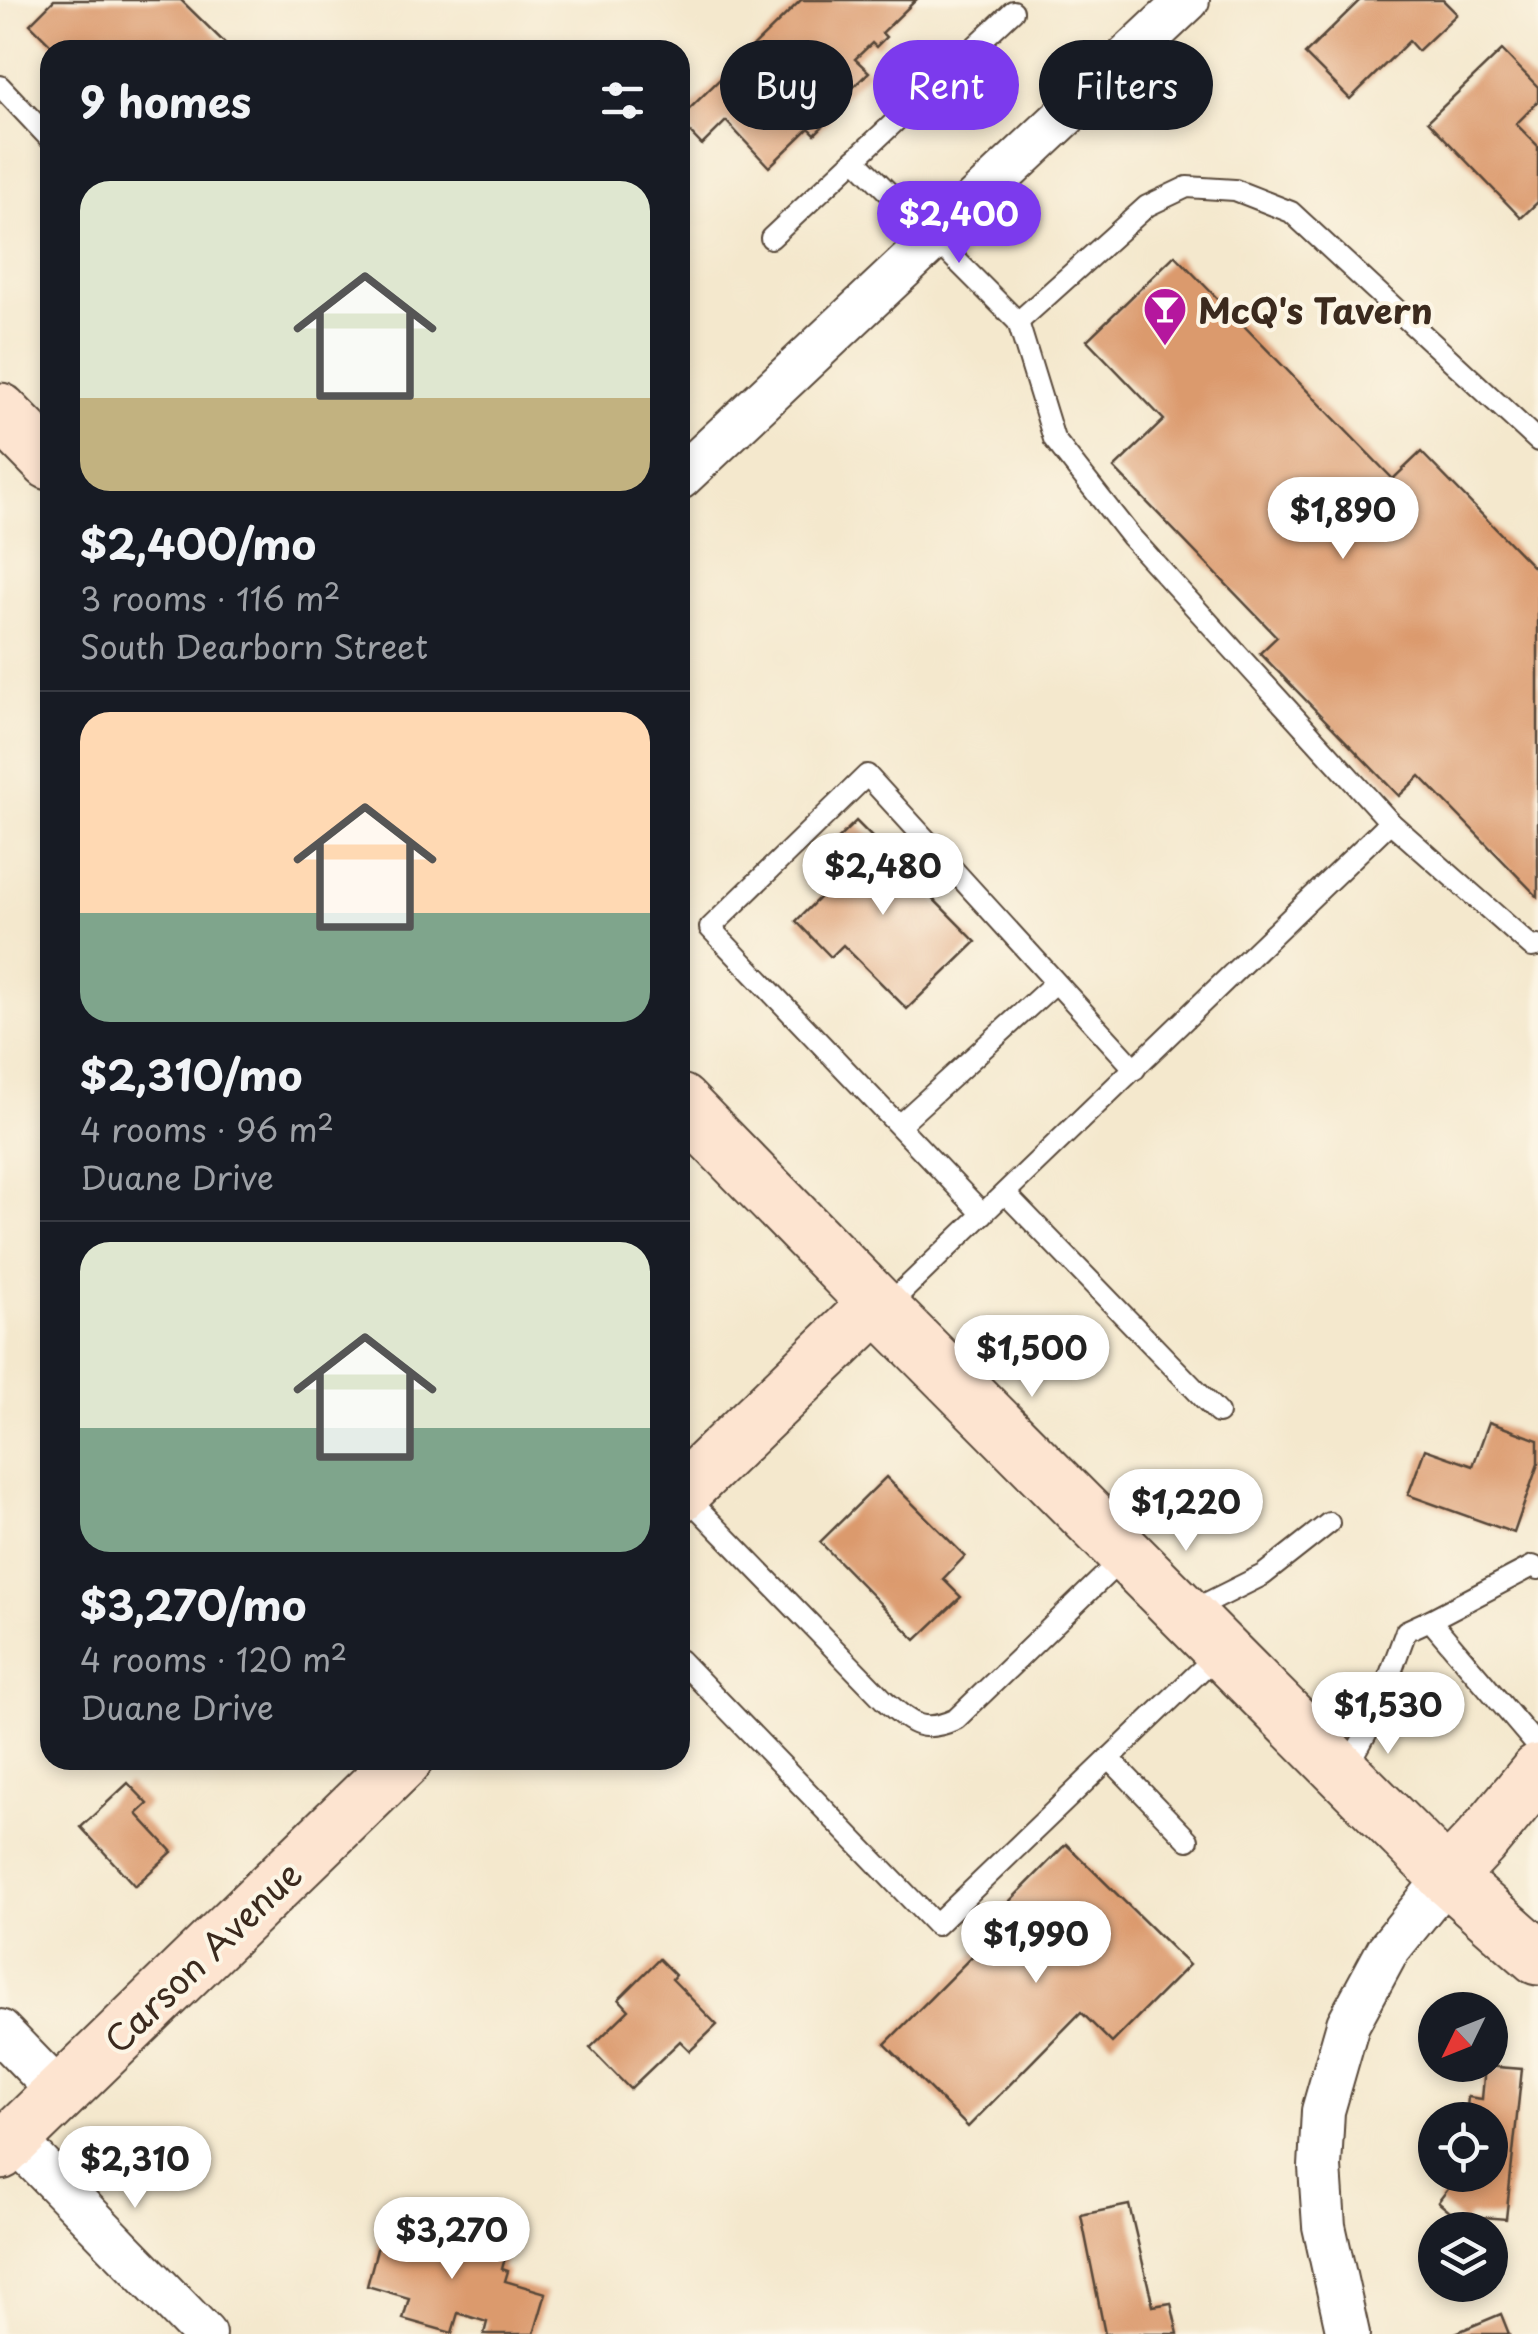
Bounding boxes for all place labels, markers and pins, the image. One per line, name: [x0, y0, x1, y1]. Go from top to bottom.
pin: $2,400: [878, 181, 1040, 266]
place label: McQ's Tavern: [1198, 283, 1433, 336]
bar icon: McQ's Tavern: [1142, 286, 1188, 347]
pin: $1,890: [1262, 477, 1424, 562]
pin: $2,480: [802, 833, 964, 918]
pin: $1,500: [951, 1315, 1113, 1400]
pin: $1,220: [1105, 1469, 1267, 1554]
pin: $1,530: [1307, 1672, 1469, 1757]
pin: $1,990: [955, 1901, 1117, 1986]
pin: $2,310: [54, 2126, 216, 2211]
pin: $3,270: [371, 2197, 533, 2282]

